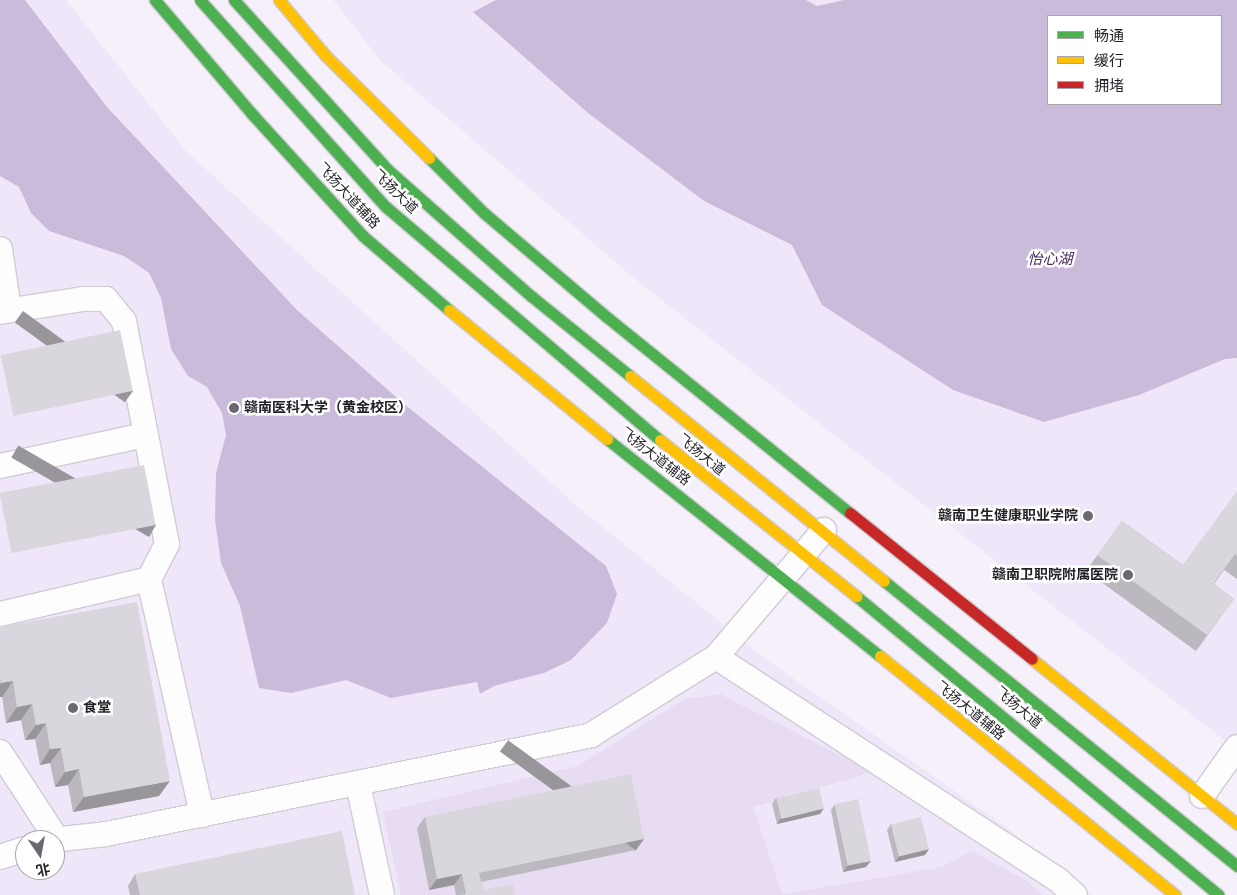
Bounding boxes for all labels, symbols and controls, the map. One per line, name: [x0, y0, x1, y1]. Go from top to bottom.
legend: [1047, 15, 1222, 105]
text: 畅通: [1094, 27, 1124, 45]
text: 缓行: [1094, 52, 1124, 70]
text: 拥堵: [1094, 77, 1124, 95]
street label: 飞扬大道辅路: [313, 160, 383, 232]
street label: 飞扬大道: [369, 167, 421, 217]
water label: 怡心湖: [1028, 251, 1072, 269]
place label: 赣南医科大学（黄金校区）: [244, 400, 412, 416]
marker: 赣南医科大学（黄金校区）: [228, 402, 240, 414]
street label: 飞扬大道辅路: [617, 425, 693, 489]
street label: 飞扬大道: [674, 431, 728, 479]
place label: 赣南卫生健康职业学院: [938, 508, 1078, 524]
marker: 赣南卫生健康职业学院: [1082, 510, 1094, 522]
place label: 赣南卫职院附属医院: [992, 567, 1118, 583]
marker: 赣南卫职院附属医院: [1122, 569, 1134, 581]
street label: 飞扬大道辅路: [932, 678, 1008, 744]
street label: 飞扬大道: [991, 684, 1045, 732]
place label: 食堂: [83, 700, 111, 716]
marker: 食堂: [67, 702, 79, 714]
north arrow: [15, 830, 65, 880]
text: 北: [34, 859, 52, 879]

